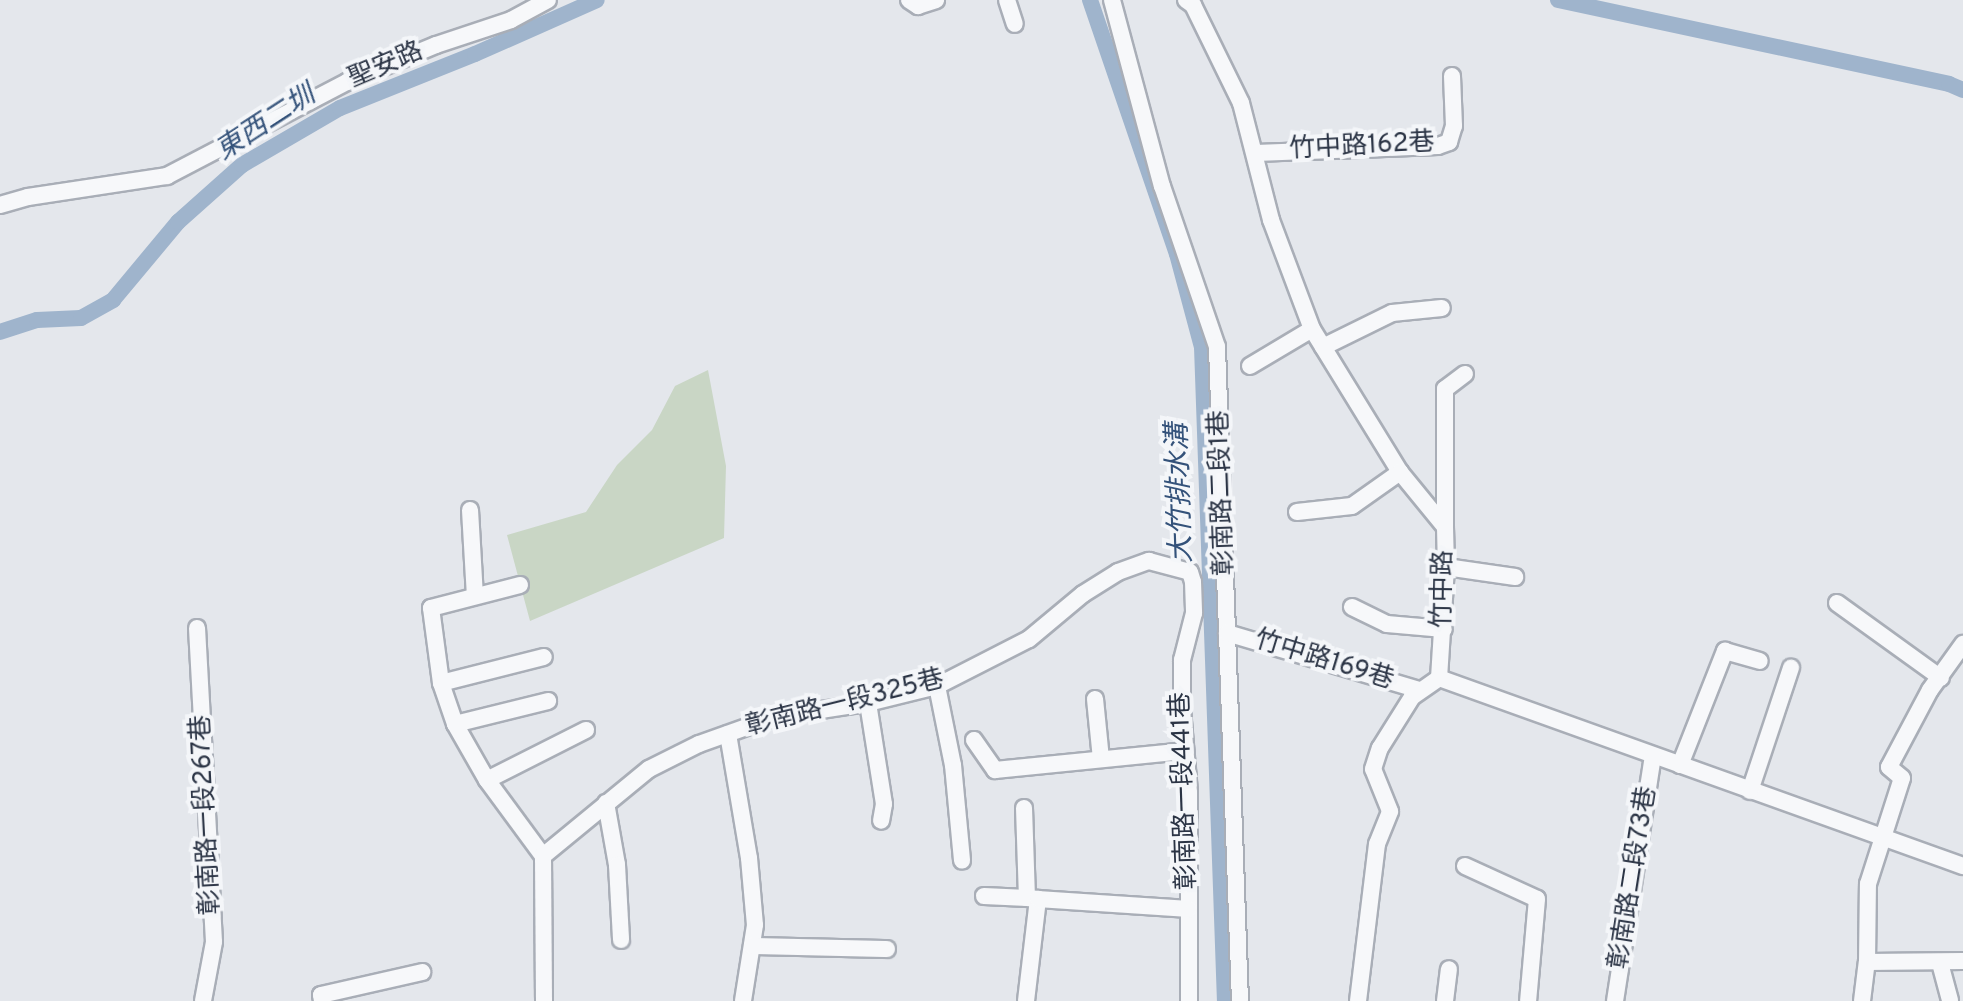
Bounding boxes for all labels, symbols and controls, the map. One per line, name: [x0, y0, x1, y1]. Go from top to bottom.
street label: 聖安路: [344, 36, 428, 96]
water label: 東西二圳: [210, 79, 322, 169]
street label: 竹中路162巷: [1289, 128, 1435, 166]
street label: 彰南路二段1巷: [1205, 410, 1241, 576]
water label: 大竹排水溝: [1162, 422, 1200, 564]
street label: 竹中路: [1428, 550, 1460, 628]
street label: 竹中路169巷: [1251, 625, 1397, 697]
street label: 彰南路一段325巷: [743, 664, 947, 744]
street label: 彰南路一段441巷: [1166, 692, 1204, 890]
street label: 彰南路一段267巷: [186, 714, 228, 916]
street label: 彰南路二段73巷: [1604, 784, 1664, 972]

